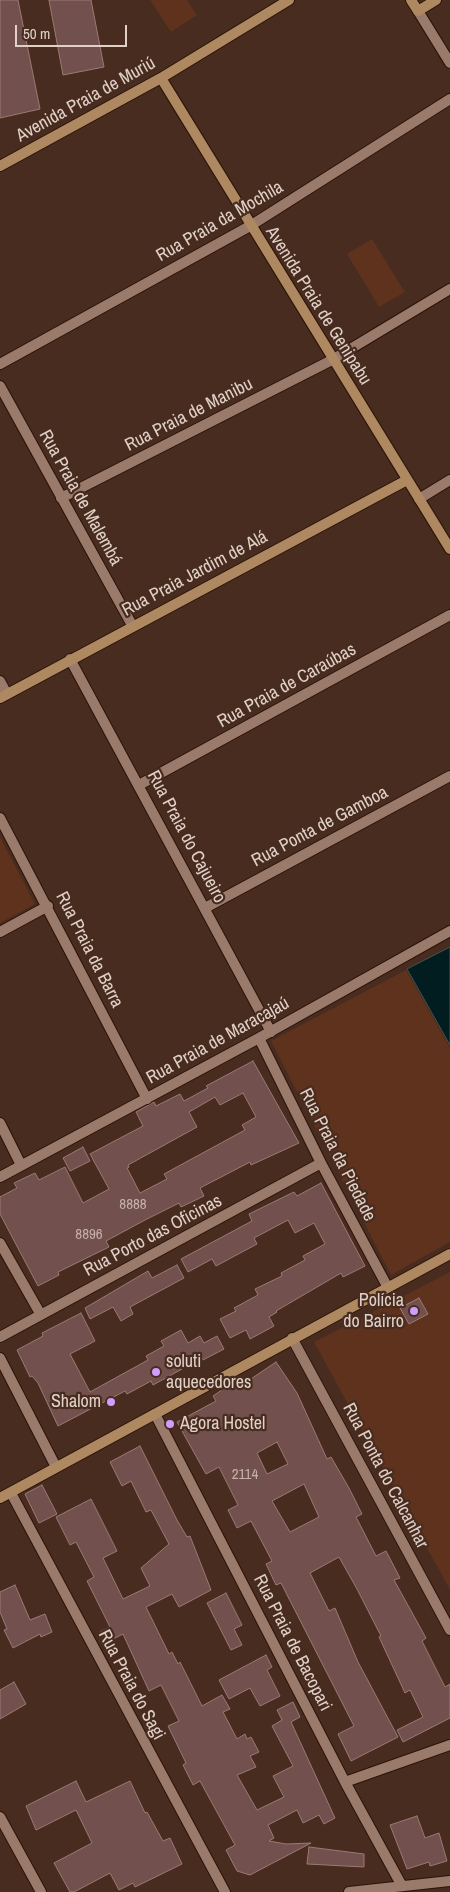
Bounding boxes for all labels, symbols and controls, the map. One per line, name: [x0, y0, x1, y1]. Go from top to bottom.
scale bar: [18, 15, 130, 47]
text: 50 m: [23, 23, 50, 44]
street label: Avenida Praia de Muriú: [13, 53, 159, 147]
street label: Rua Praia da Mochila: [153, 177, 287, 267]
street label: Avenida Praia de Genipabu: [260, 223, 376, 389]
street label: Rua Praia de Manibu: [122, 374, 256, 456]
street label: Rua Praia de Malembá: [34, 426, 126, 570]
street label: Rua Praia Jardim de Alá: [119, 527, 271, 621]
street label: Rua Praia de Caraúbas: [214, 639, 360, 733]
street label: Rua Praia do Cajueiro: [142, 767, 230, 907]
street label: Rua Ponta de Gamboa: [248, 782, 392, 872]
street label: Rua Praia da Barra: [51, 888, 127, 1012]
street label: Rua Praia de Maracajaú: [143, 993, 293, 1089]
street label: Rua Praia da Piedade: [294, 1085, 380, 1225]
street label: Rua Porto das Oficinas: [80, 1190, 226, 1282]
house number: 8888: [119, 1196, 147, 1214]
house number: 8896: [75, 1226, 103, 1244]
place label: Polícia do Bairro: [343, 1290, 404, 1332]
marker: Polícia do Bairro: [408, 1305, 420, 1317]
place label: soluti aquecedores: [166, 1351, 251, 1394]
marker: soluti aquecedores: [150, 1366, 162, 1378]
place label: Shalom: [51, 1391, 101, 1413]
marker: Shalom: [105, 1396, 117, 1408]
street label: Rua Ponta do Calcanhar: [338, 1400, 432, 1552]
place label: Agora Hostel: [180, 1413, 265, 1435]
marker: Agora Hostel: [164, 1418, 176, 1430]
house number: 2114: [232, 1466, 258, 1484]
street label: Rua Praia de Bacopari: [248, 1571, 336, 1715]
street label: Rua Praia do Sagi: [93, 1626, 169, 1744]

